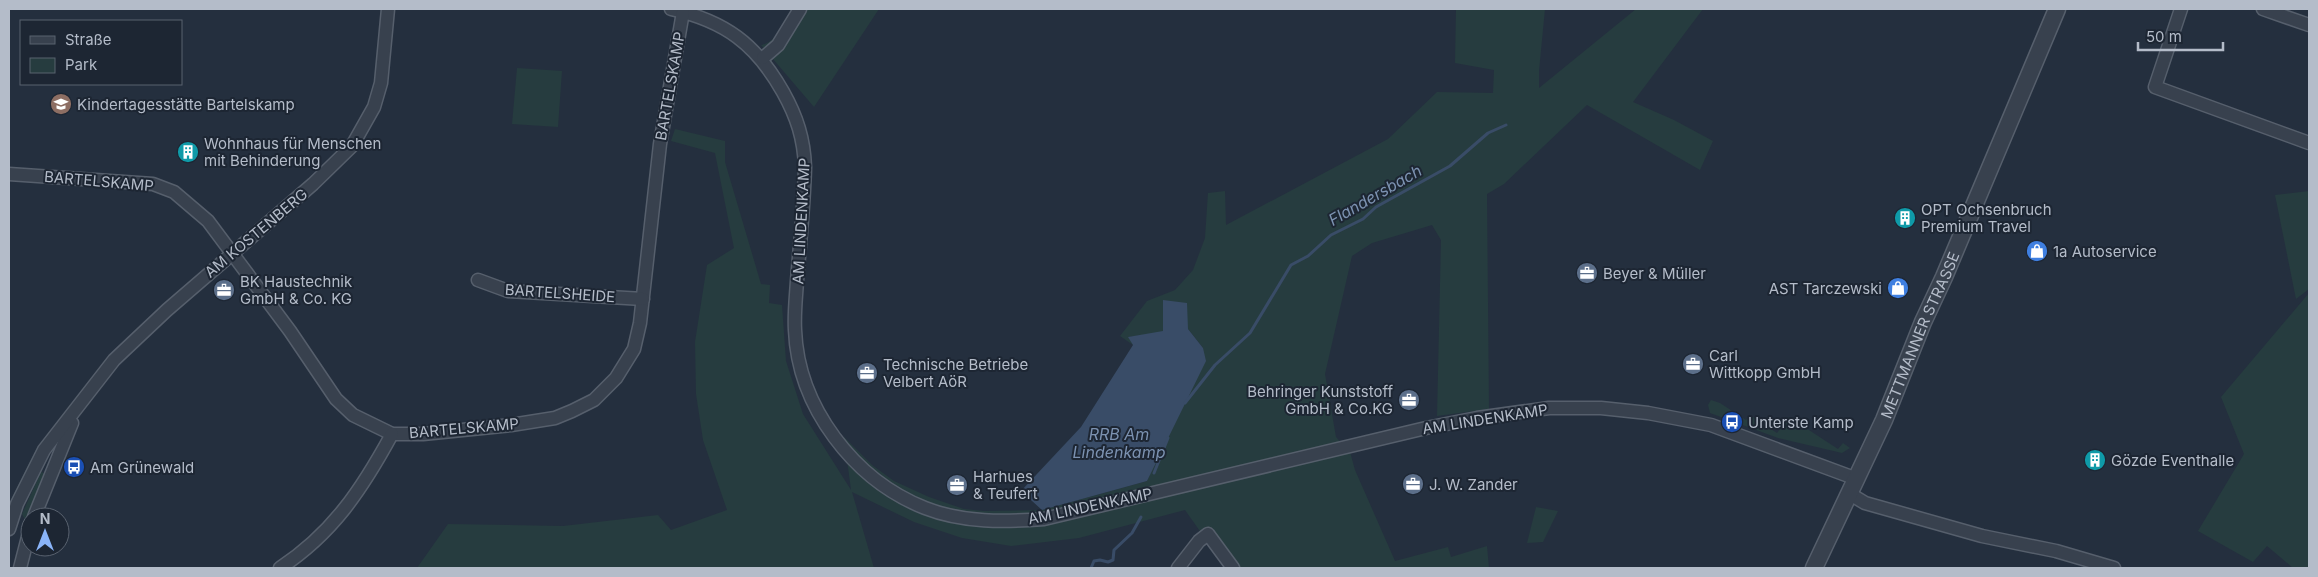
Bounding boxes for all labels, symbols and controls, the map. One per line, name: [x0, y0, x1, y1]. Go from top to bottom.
legend: [20, 20, 182, 85]
scale bar: [2138, 20, 2223, 52]
text: 50 m: [2146, 27, 2182, 46]
text: Straße: [65, 30, 112, 49]
street label: BARTELSKAMP: [651, 30, 689, 142]
text: Park: [65, 55, 98, 74]
school or university icon: Kindertagesstätte Bartelskamp: [49, 92, 73, 116]
place label: Kindertagesstätte Bartelskamp: [77, 95, 295, 114]
place label: Wohnhaus für Menschen mit Behinderung: [204, 134, 381, 170]
building icon: Wohnhaus für Menschen mit Behinderung: [176, 140, 200, 164]
street label: AM LINDENKAMP: [788, 157, 814, 285]
water label: Flandersbach: [1325, 160, 1425, 230]
street label: BARTELSKAMP: [43, 167, 155, 195]
street label: AM KOSTENBERG: [201, 184, 311, 282]
place label: OPT Ochsenbruch Premium Travel: [1921, 200, 2052, 236]
building icon: OPT Ochsenbruch Premium Travel: [1893, 206, 1917, 230]
shop icon: 1a Autoservice: [2025, 239, 2049, 263]
place label: 1a Autoservice: [2053, 242, 2157, 261]
street label: METTMANNER STRASSE: [1876, 249, 1963, 421]
office icon: Beyer & Müller: [1575, 261, 1599, 285]
place label: Beyer & Müller: [1603, 264, 1706, 283]
place label: BK Haustechnik GmbH & Co. KG: [240, 272, 353, 308]
shop icon: AST Tarczewski: [1886, 276, 1910, 300]
office icon: BK Haustechnik GmbH & Co. KG: [212, 278, 236, 302]
place label: AST Tarczewski: [1769, 279, 1882, 298]
street label: BARTELSHEIDE: [504, 280, 616, 306]
place label: Carl Wittkopp GmbH: [1709, 346, 1821, 382]
office icon: Carl Wittkopp GmbH: [1681, 352, 1705, 376]
place label: Technische Betriebe Velbert AöR: [883, 355, 1028, 391]
office icon: Technische Betriebe Velbert AöR: [855, 361, 879, 385]
place label: Behringer Kunststoff GmbH & Co.KG: [1247, 382, 1393, 418]
office icon: Behringer Kunststoff GmbH & Co.KG: [1397, 388, 1421, 412]
street label: AM LINDENKAMP: [1421, 400, 1549, 438]
bus stop icon: Unterste Kamp: [1720, 410, 1744, 434]
place label: Unterste Kamp: [1748, 413, 1854, 432]
street label: BARTELSKAMP: [408, 414, 520, 442]
water label: RRB Am Lindenkamp: [1073, 424, 1166, 462]
building icon: Gözde Eventhalle: [2083, 448, 2107, 472]
place label: Gözde Eventhalle: [2111, 451, 2234, 470]
bus stop icon: Am Grünewald: [62, 455, 86, 479]
place label: Am Grünewald: [90, 458, 194, 477]
place label: Harhues & Teufert: [973, 467, 1038, 503]
office icon: J. W. Zander: [1401, 472, 1425, 496]
office icon: Harhues & Teufert: [945, 473, 969, 497]
place label: J. W. Zander: [1429, 475, 1518, 494]
street label: AM LINDENKAMP: [1026, 484, 1154, 528]
north arrow: [20, 507, 70, 557]
text: N: [40, 510, 50, 527]

